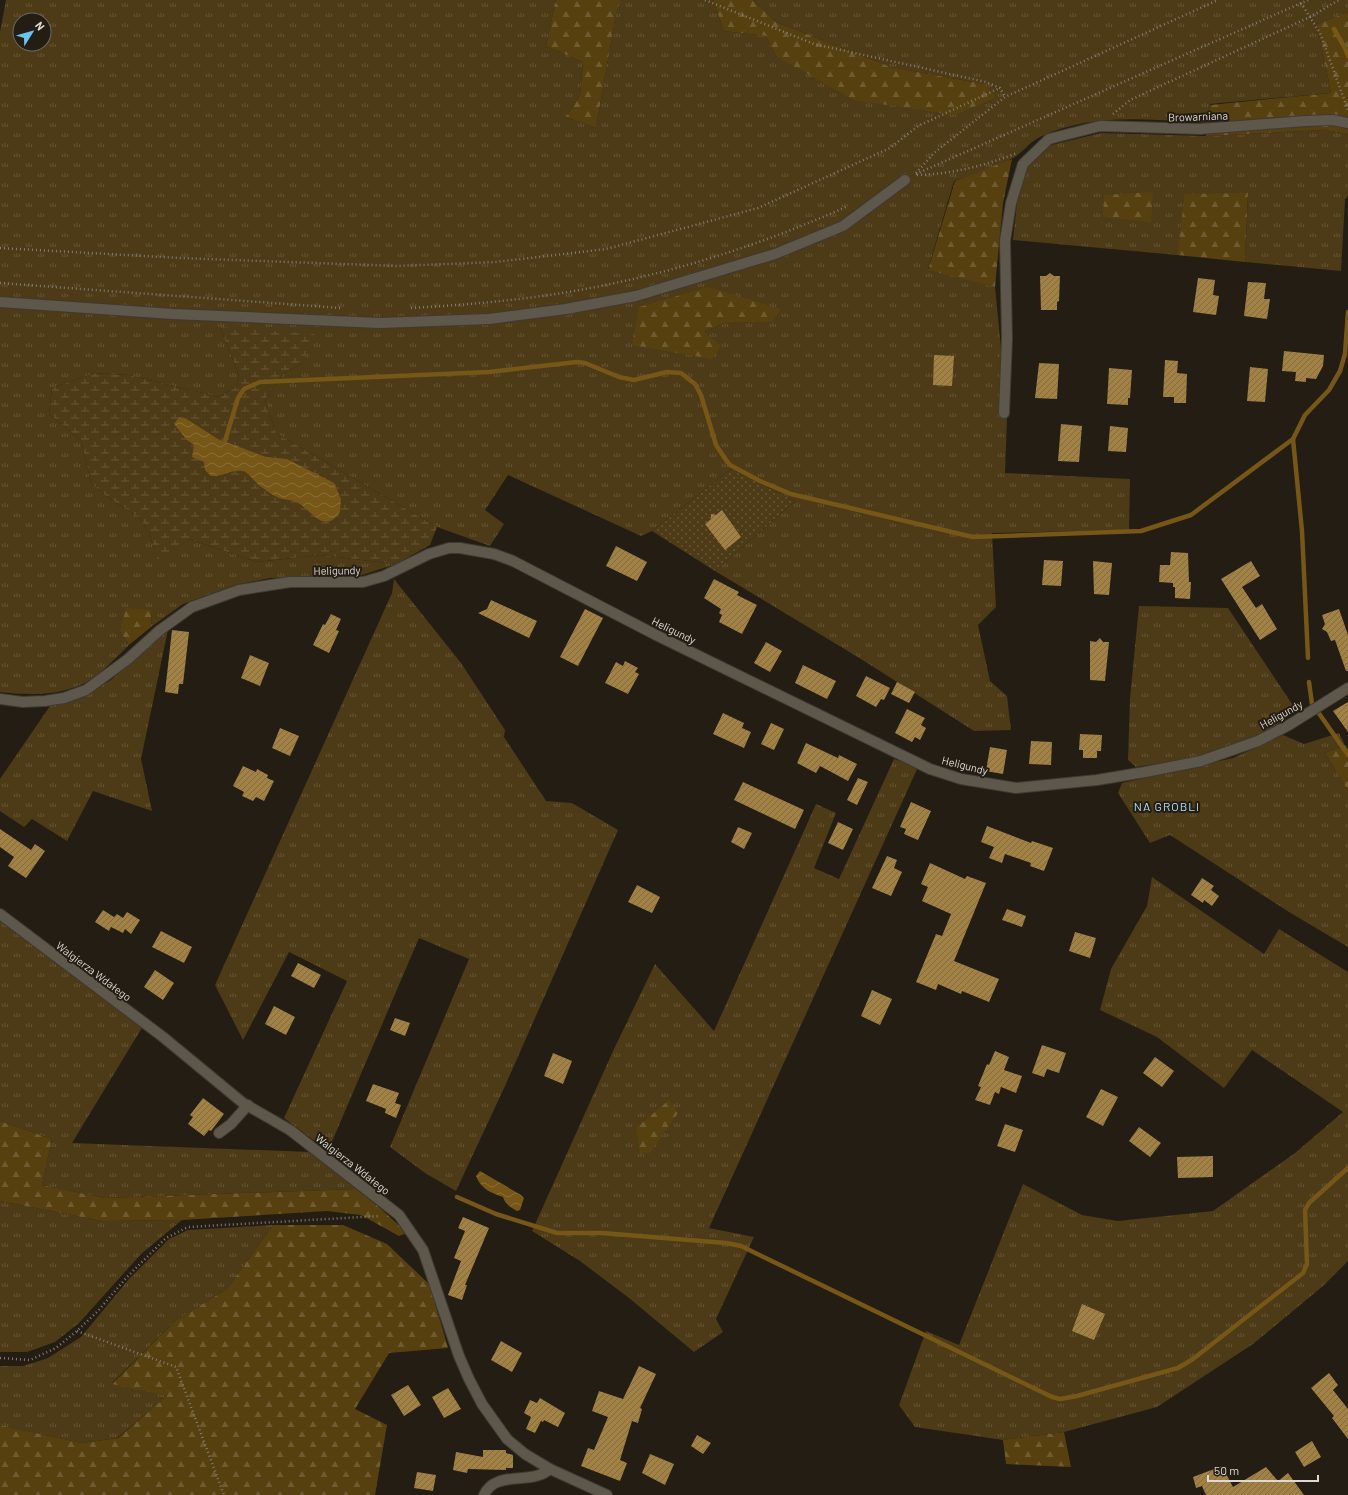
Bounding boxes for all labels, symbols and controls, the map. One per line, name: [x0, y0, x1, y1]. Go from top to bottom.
north arrow: [12, 12, 52, 52]
text: N: [33, 19, 48, 33]
street label: Browarniana: [1168, 108, 1228, 124]
street label: Heligundy: [313, 563, 361, 577]
street label: Heligundy: [650, 614, 698, 646]
street label: Heligundy: [1257, 697, 1305, 731]
street label: Heligundy: [941, 753, 989, 777]
district label: NA GROBLI: [1134, 799, 1200, 813]
street label: Walgierza Wdałego: [54, 938, 134, 1004]
street label: Walgierza Wdałego: [313, 1131, 393, 1197]
scale bar: [1208, 1457, 1318, 1483]
text: 50 m: [1214, 1463, 1239, 1477]

